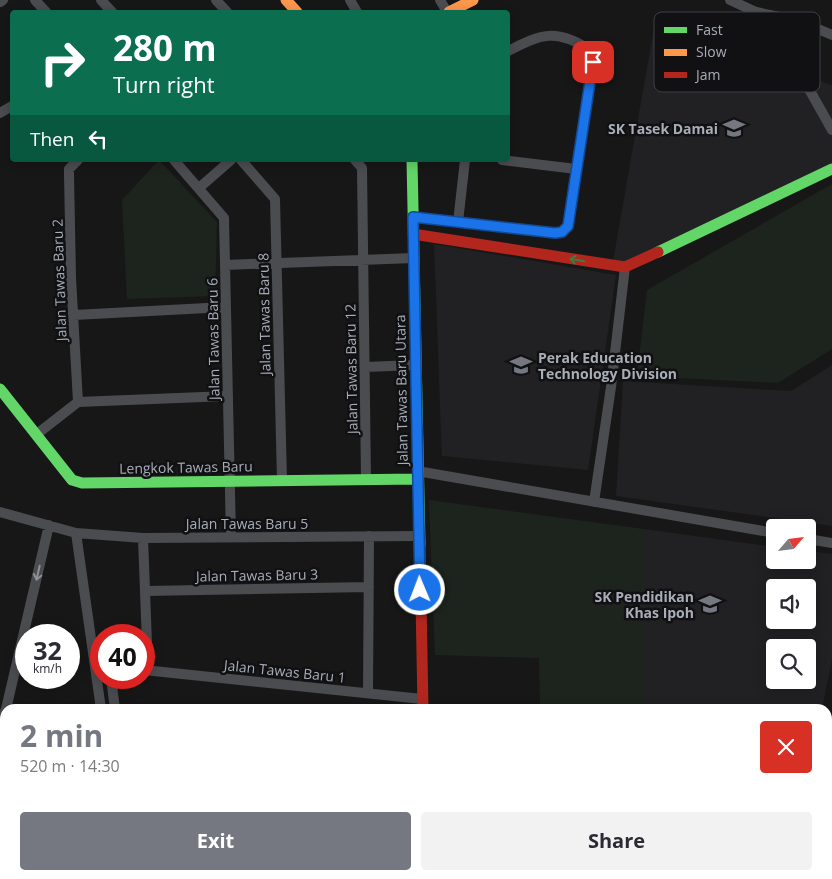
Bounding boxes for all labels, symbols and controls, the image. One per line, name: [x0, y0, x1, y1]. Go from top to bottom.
legend: [654, 12, 820, 92]
text: Fast: [696, 20, 723, 39]
text: 280 m: [113, 24, 217, 71]
icon: right: [30, 30, 95, 95]
pin: [572, 41, 614, 83]
text: Slow: [696, 42, 727, 61]
icon: arrive: [579, 48, 607, 76]
text: Jam: [694, 65, 721, 84]
text: Turn right: [113, 69, 215, 99]
school or university icon: SK Tasek Damai: [721, 115, 747, 141]
place label: SK Tasek Damai: [608, 119, 718, 138]
icon: left: [84, 125, 112, 153]
text: Then: [30, 126, 74, 152]
street label: Jalan Tawas Baru 2: [47, 219, 71, 343]
street label: Jalan Tawas Baru 8: [253, 253, 275, 377]
one-way arrow: [569, 254, 585, 264]
street label: Jalan Tawas Baru 6: [202, 278, 224, 402]
street label: Jalan Tawas Baru 12: [340, 304, 362, 436]
street label: Jalan Tawas Baru Utara: [390, 314, 412, 468]
place label: Perak Education Technology Division: [538, 348, 677, 383]
school or university icon: Perak Education Technology Division: [508, 352, 534, 378]
street label: Lengkok Tawas Baru: [119, 456, 253, 478]
street label: Jalan Tawas Baru 5: [184, 514, 308, 533]
north arrow: [766, 519, 816, 569]
map controls: [766, 519, 816, 689]
position arrow: [393, 563, 445, 615]
one-way arrow: [33, 564, 42, 580]
street label: Jalan Tawas Baru 3: [194, 564, 318, 586]
button: sound: [766, 579, 816, 629]
place label: SK Pendidikan Khas Ipoh: [594, 587, 694, 622]
school or university icon: SK Pendidikan Khas Ipoh: [697, 591, 723, 617]
speed limit sign: 40: [90, 624, 155, 689]
text: 32: [33, 633, 62, 667]
button: search: [766, 639, 816, 689]
street label: Jalan Tawas Baru 1: [221, 655, 347, 687]
text: km/h: [33, 660, 62, 677]
text: 2 min: [20, 715, 103, 756]
button: close: [760, 721, 812, 773]
text: 520 m · 14:30: [20, 755, 120, 777]
button: Exit: [20, 812, 411, 870]
button: Share: [421, 812, 812, 870]

